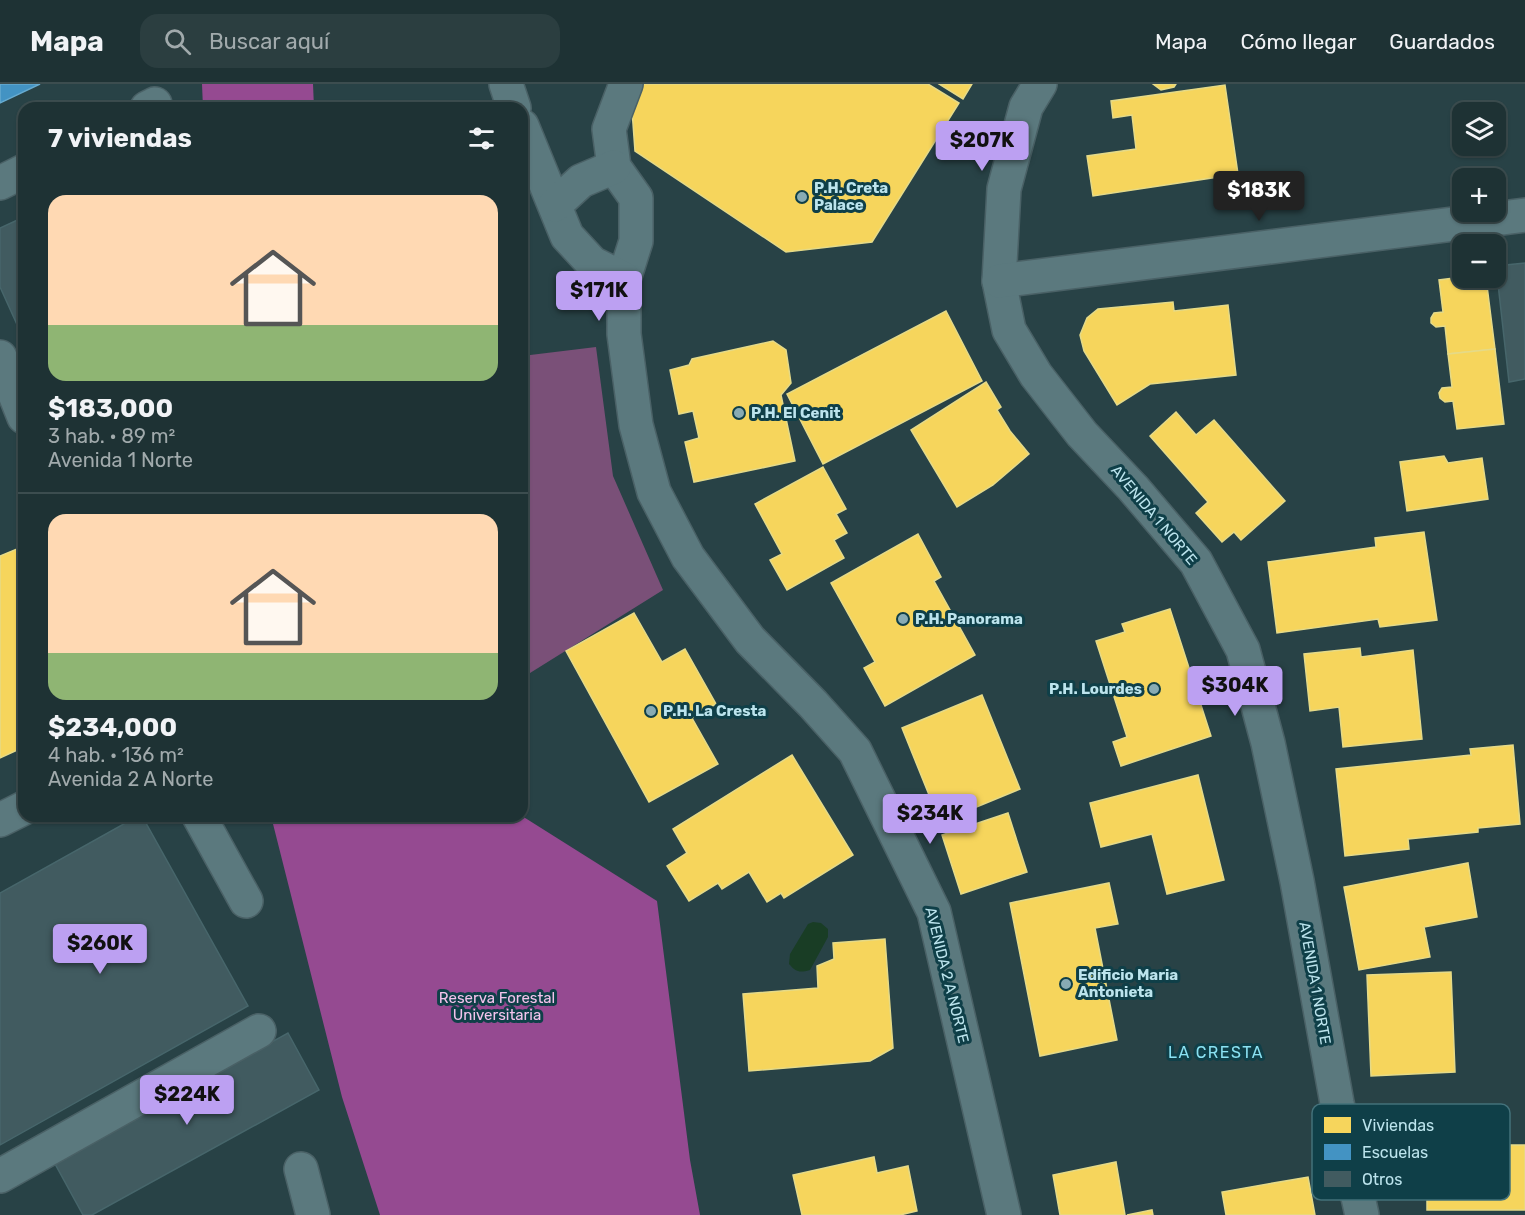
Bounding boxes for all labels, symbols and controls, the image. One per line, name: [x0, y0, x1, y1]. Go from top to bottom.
search box: [140, 14, 560, 68]
text: Mapa: [30, 25, 104, 58]
icon: search: [161, 25, 194, 58]
text: Buscar aquí: [209, 28, 329, 55]
text: Mapa: [1155, 29, 1207, 54]
text: Cómo llegar: [1240, 29, 1356, 54]
text: Guardados: [1389, 29, 1495, 54]
map controls: [1452, 102, 1506, 288]
button: layers: [1452, 102, 1506, 156]
pin: $207K: [940, 121, 1024, 172]
icon: filters: [465, 122, 498, 155]
text: 7 viviendas: [48, 123, 192, 154]
text: $207K: [950, 128, 1014, 152]
button: +: [1452, 168, 1506, 222]
pin: $183K: [1217, 171, 1301, 222]
text: $183K: [1227, 178, 1291, 202]
place label: P.H. Creta Palace: [814, 179, 888, 214]
marker: P.H. Creta Palace: [795, 190, 809, 204]
icon: home: [219, 234, 327, 342]
button: −: [1452, 234, 1506, 288]
pin: $171K: [557, 271, 641, 322]
text: $171K: [570, 278, 628, 302]
text: $183,000: [48, 393, 173, 424]
place label: P.H. El Cenit: [751, 404, 840, 422]
marker: P.H. El Cenit: [732, 406, 746, 420]
text: 3 hab. · 89 m²: [48, 424, 175, 448]
text: Avenida 1 Norte: [48, 448, 193, 472]
street label: AVENIDA 1 NORTE: [1107, 462, 1201, 568]
icon: home: [219, 553, 327, 661]
place label: P.H. Panorama: [915, 610, 1023, 628]
marker: P.H. Panorama: [896, 612, 910, 626]
pin: $304K: [1193, 666, 1277, 717]
text: $304K: [1201, 673, 1269, 697]
place label: P.H. Lourdes: [1049, 680, 1142, 698]
marker: P.H. Lourdes: [1147, 682, 1161, 696]
place label: P.H. La Cresta: [663, 702, 766, 720]
marker: P.H. La Cresta: [644, 704, 658, 718]
text: $234,000: [48, 712, 177, 743]
text: 4 hab. · 136 m²: [48, 743, 184, 767]
text: Avenida 2 A Norte: [48, 767, 213, 791]
pin: $234K: [888, 794, 972, 845]
text: $234K: [897, 801, 963, 825]
street label: AVENIDA 2 A NORTE: [921, 905, 973, 1045]
street label: AVENIDA 1 NORTE: [1295, 920, 1335, 1046]
pin: $260K: [58, 924, 142, 975]
text: $260K: [67, 931, 133, 955]
place label: Edificio Maria Antonieta: [1078, 966, 1178, 1001]
marker: Edificio Maria Antonieta: [1059, 977, 1073, 991]
park label: Reserva Forestal Universitaria: [439, 989, 555, 1024]
district label: LA CRESTA: [1168, 1043, 1264, 1062]
pin: $224K: [145, 1075, 229, 1126]
text: $224K: [154, 1082, 220, 1106]
legend: [1312, 1104, 1510, 1200]
text: Viviendas: [1362, 1116, 1434, 1135]
text: Escuelas: [1362, 1143, 1428, 1162]
text: Otros: [1362, 1170, 1402, 1189]

